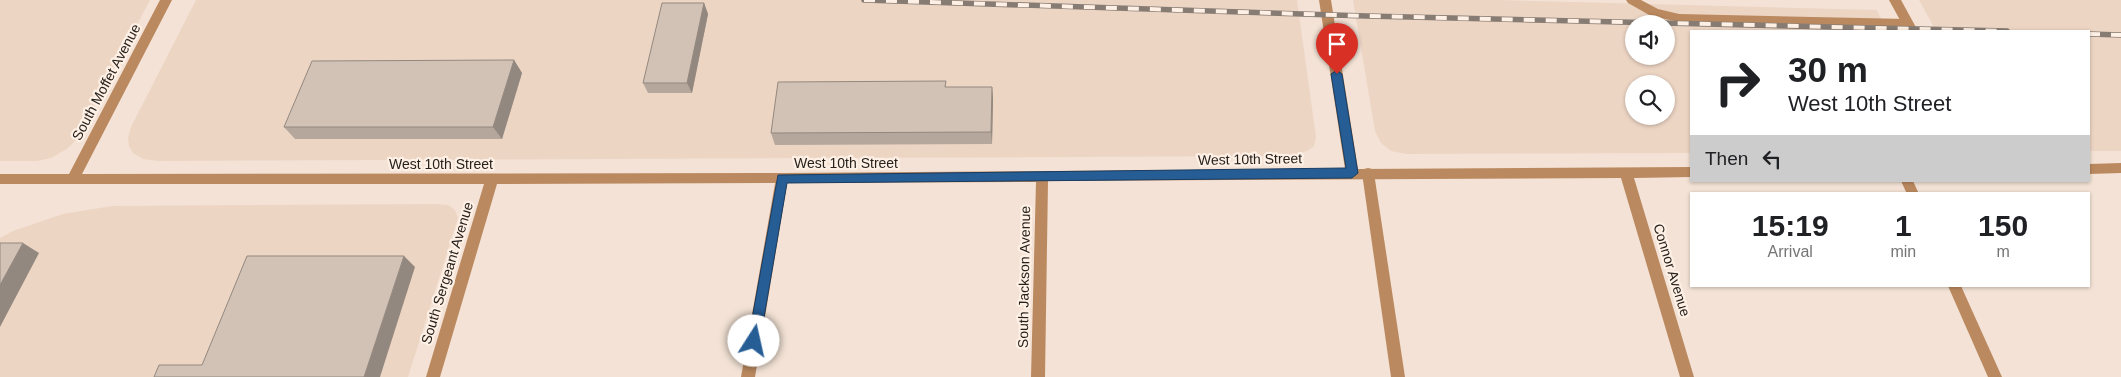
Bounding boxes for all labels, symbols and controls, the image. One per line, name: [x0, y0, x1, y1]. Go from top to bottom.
map controls: [1625, 15, 1675, 125]
button: sound: [1625, 15, 1675, 65]
street label: South Moffet Avenue: [69, 21, 144, 143]
pin: [1316, 23, 1358, 74]
icon: arrive: [1323, 30, 1351, 58]
icon: right: [1705, 50, 1770, 115]
text: 30 m: [1788, 50, 1868, 89]
button: search: [1625, 75, 1675, 125]
text: West 10th Street: [1788, 91, 1951, 116]
icon: left: [1758, 145, 1786, 173]
text: Then: [1705, 148, 1748, 169]
street label: West 10th Street: [1198, 150, 1302, 168]
street label: West 10th Street: [794, 155, 898, 171]
street label: West 10th Street: [389, 156, 493, 172]
street label: South Sergeant Avenue: [418, 200, 476, 346]
street label: South Jackson Avenue: [1015, 206, 1033, 348]
text: 15:19: [1752, 209, 1829, 242]
text: 1: [1895, 209, 1912, 242]
text: 150: [1978, 209, 2028, 242]
street label: Connor Avenue: [1650, 222, 1694, 319]
text: Arrival: [1768, 243, 1813, 260]
text: min: [1890, 243, 1916, 260]
text: m: [1996, 243, 2010, 260]
position arrow: [727, 314, 779, 366]

